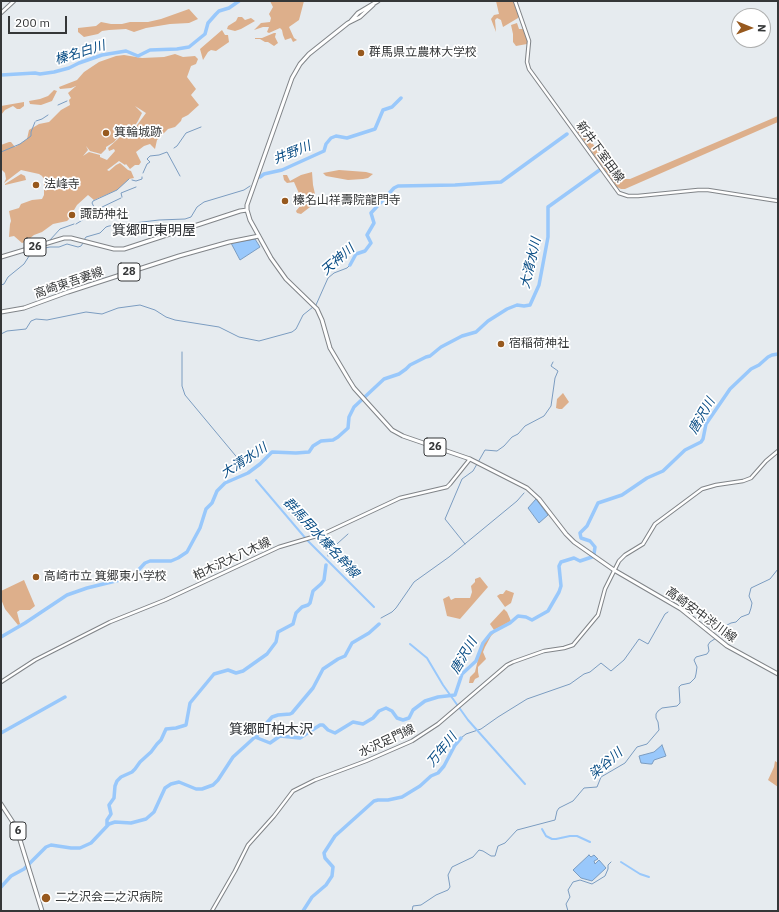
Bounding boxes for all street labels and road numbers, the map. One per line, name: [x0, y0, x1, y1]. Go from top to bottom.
street label: 新井下室田線: [573, 119, 627, 185]
road number: 26: [24, 238, 46, 256]
road number: 28: [118, 263, 140, 281]
street label: 高崎東吾妻線: [33, 264, 105, 302]
road number: 26: [424, 438, 446, 456]
street label: 柏木沢大八木線: [191, 535, 273, 583]
street label: 高崎安中渋川線: [663, 584, 739, 646]
street label: 水沢足門線: [357, 722, 417, 760]
road number: 6: [10, 822, 26, 840]

